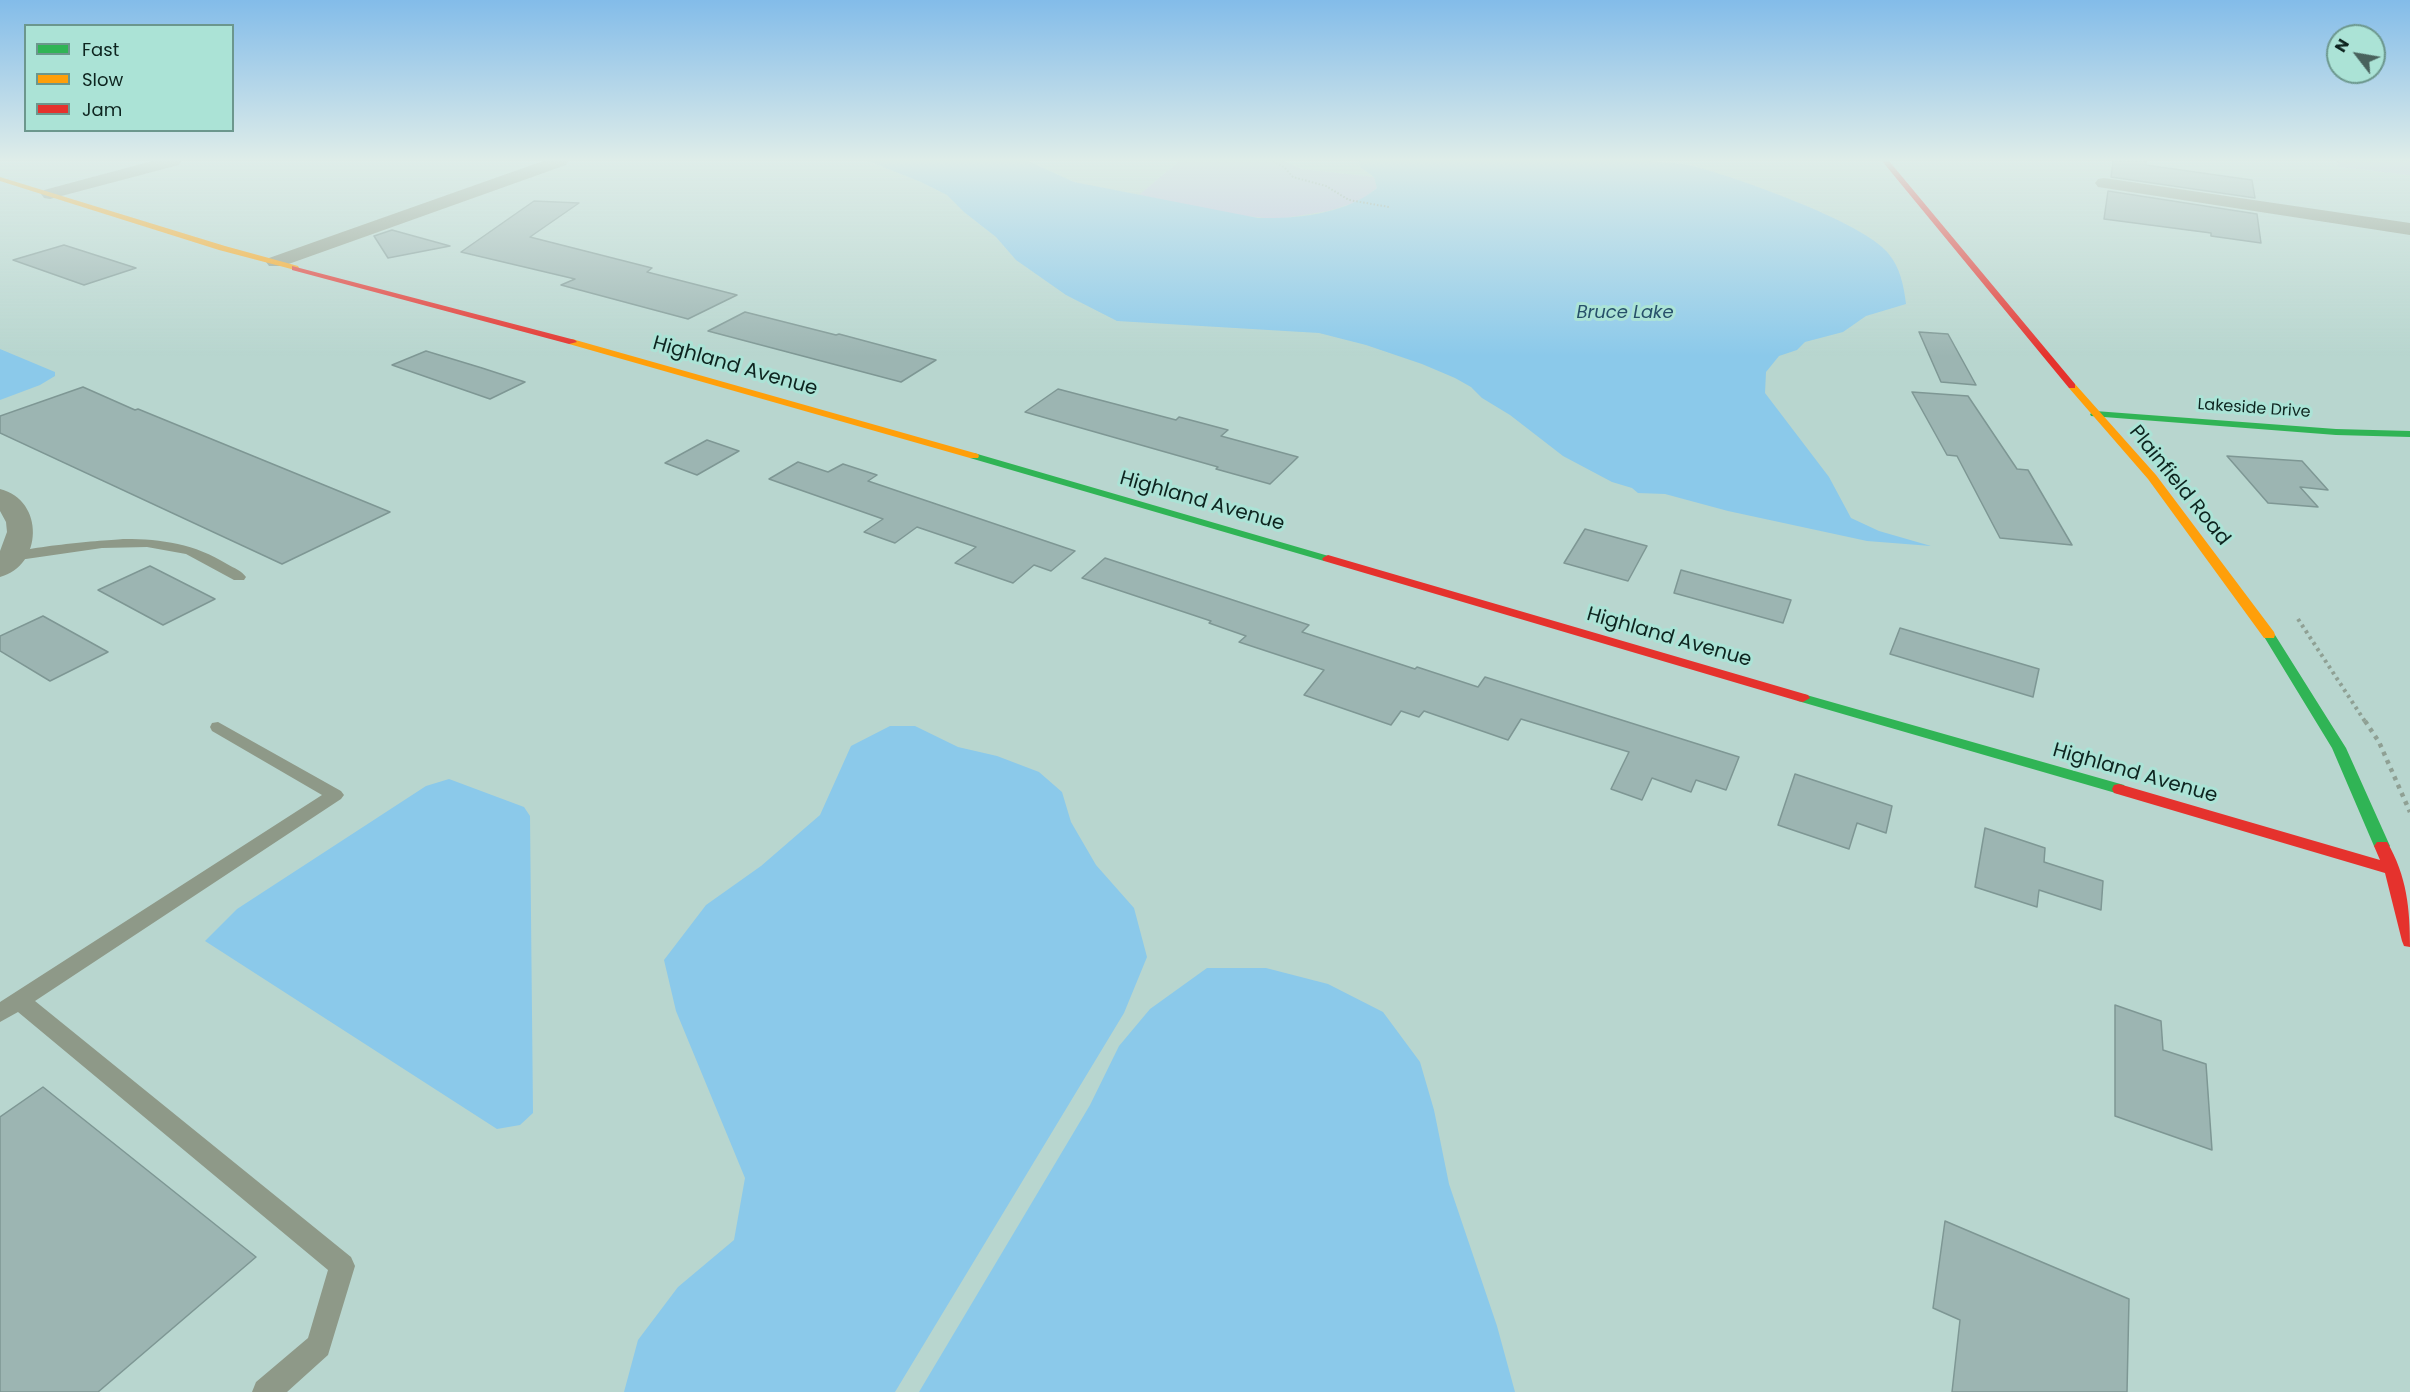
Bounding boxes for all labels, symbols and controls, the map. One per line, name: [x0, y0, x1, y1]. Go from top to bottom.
legend: [24, 24, 234, 132]
north arrow: [2326, 24, 2386, 84]
text: N: [2329, 34, 2355, 57]
text: Fast: [82, 37, 119, 62]
text: Slow: [82, 67, 123, 92]
text: Jam: [82, 97, 122, 122]
water label: Bruce Lake: [1576, 302, 1674, 324]
street label: Highland Avenue: [650, 332, 820, 402]
street label: Lakeside Drive: [2197, 395, 2311, 423]
street label: Plainfield Road: [2123, 421, 2235, 551]
street label: Highland Avenue: [1117, 467, 1287, 537]
street label: Highland Avenue: [1584, 603, 1754, 673]
street label: Highland Avenue: [2050, 739, 2220, 809]

